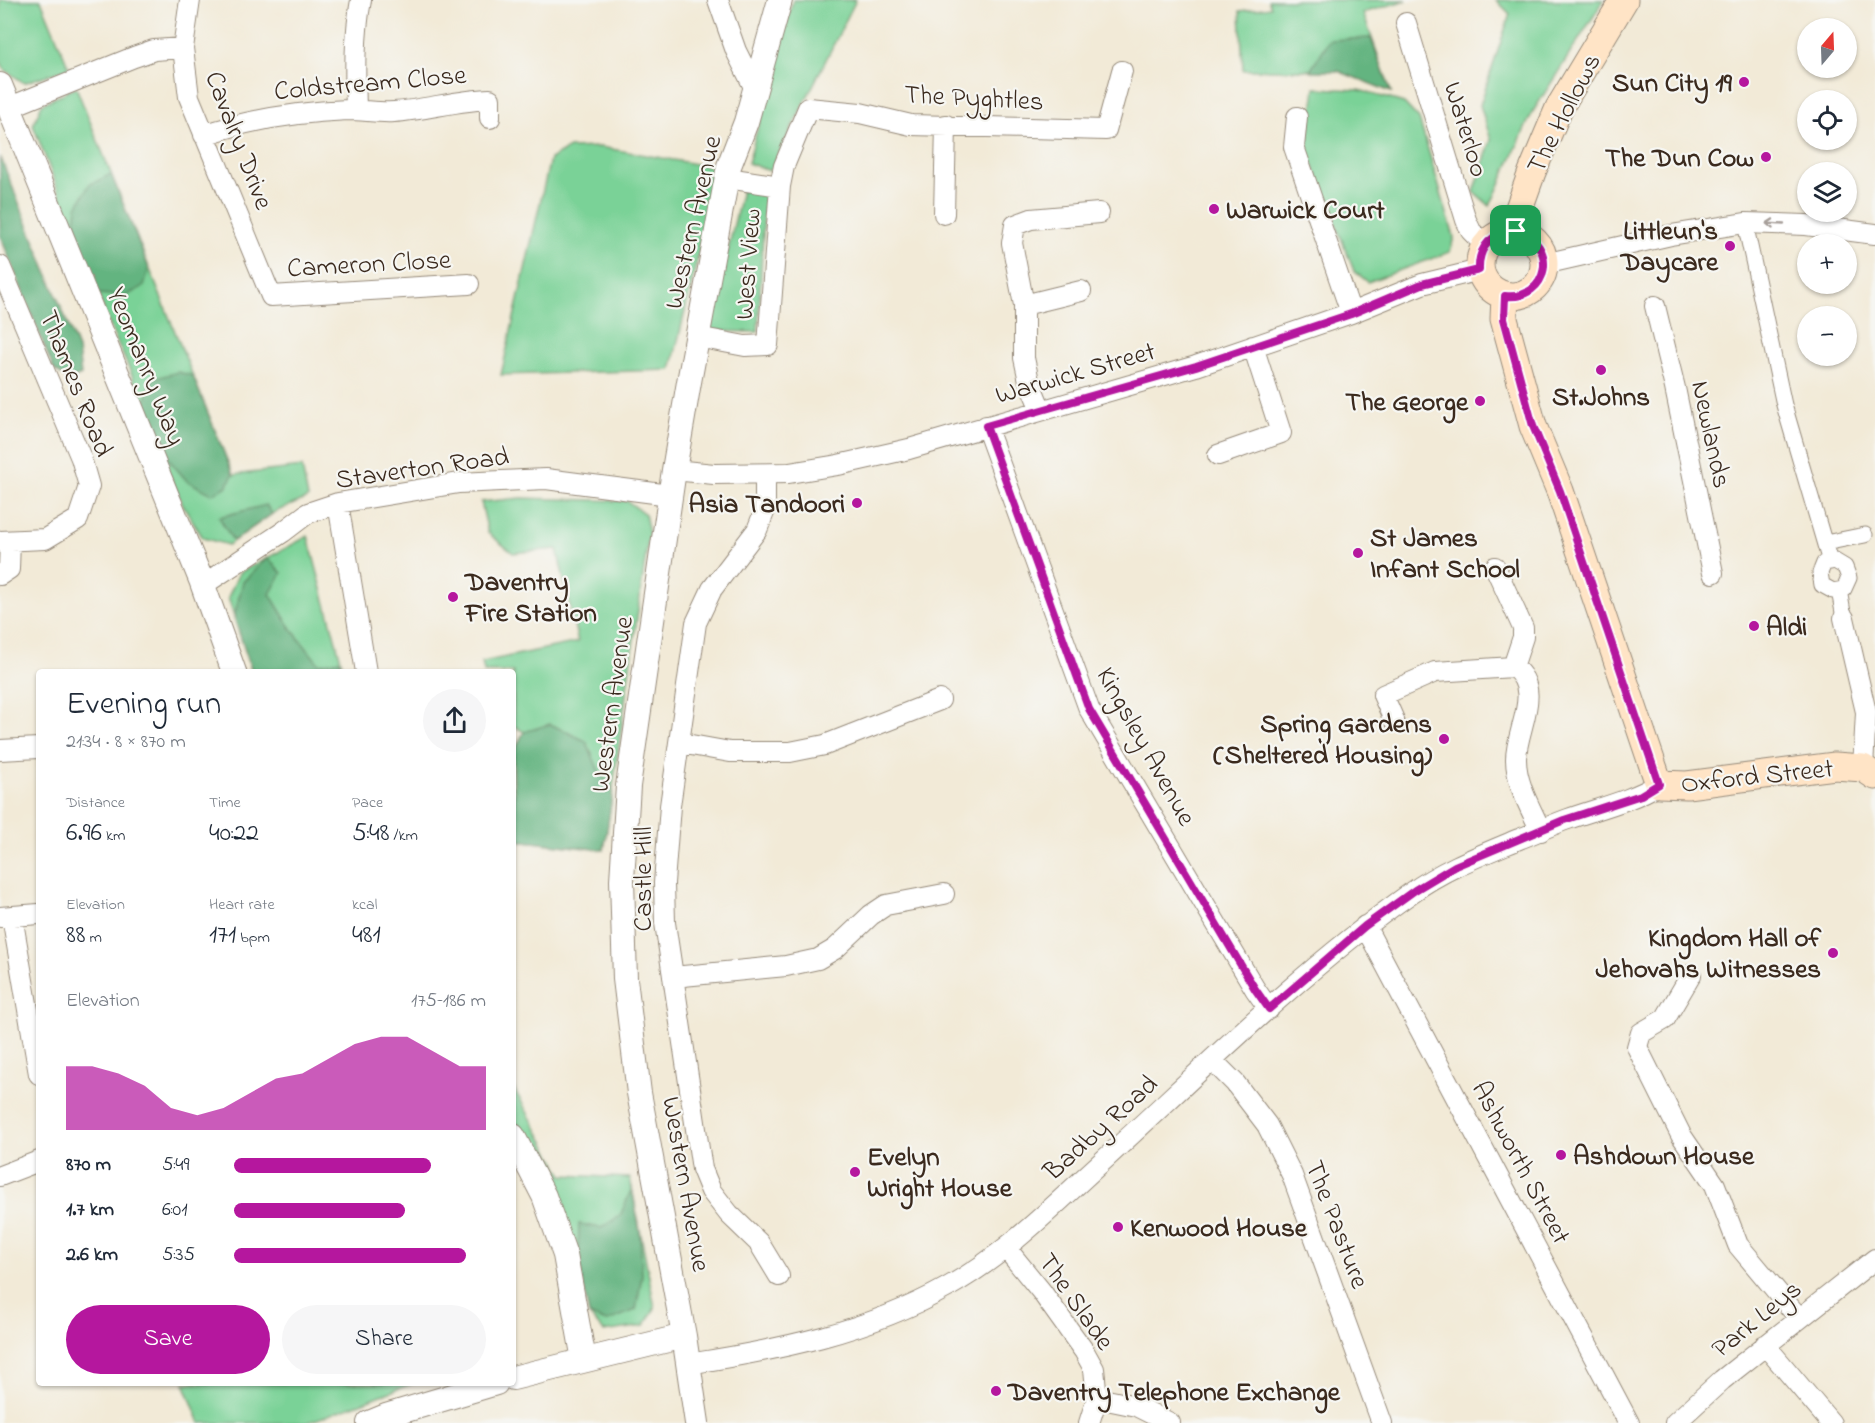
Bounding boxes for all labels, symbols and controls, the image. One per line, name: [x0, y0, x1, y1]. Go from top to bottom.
north arrow: [1797, 18, 1857, 78]
map controls: [1797, 18, 1857, 366]
street label: The Hollows: [1518, 47, 1612, 181]
street label: Coldstream Close: [273, 57, 469, 112]
place label: Sun City 19: [1612, 65, 1733, 104]
street label: Cavalry Drive: [193, 66, 282, 217]
marker: Sun City 19: [1737, 75, 1751, 89]
street label: The Pyghtles: [903, 76, 1045, 123]
street label: Waterloo: [1432, 77, 1498, 182]
button: locate: [1797, 90, 1857, 150]
street label: Western Avenue: [656, 131, 734, 313]
place label: The Dun Cow: [1605, 140, 1754, 179]
marker: The Dun Cow: [1759, 150, 1773, 164]
button: layers: [1797, 162, 1857, 222]
place label: Warwick Court: [1226, 192, 1386, 231]
marker: Warwick Court: [1207, 202, 1221, 216]
pin: [1490, 205, 1541, 256]
street label: West View: [726, 207, 773, 321]
place label: Littleun's Daycare: [1619, 213, 1719, 283]
icon: arrive: [1499, 214, 1532, 247]
one-way arrow: [1766, 219, 1786, 230]
button: +: [1797, 234, 1857, 294]
marker: Littleun's Daycare: [1723, 239, 1737, 253]
street label: Cameron Close: [286, 242, 453, 289]
street label: Yeomanry Way: [95, 282, 194, 452]
street label: Thames Road: [28, 305, 122, 463]
button: −: [1797, 306, 1857, 366]
street label: Warwick Street: [991, 333, 1160, 416]
marker: St.Johns: [1594, 363, 1608, 377]
street label: Newlands: [1679, 377, 1740, 492]
place label: St.Johns: [1552, 379, 1650, 418]
place label: The George: [1345, 384, 1469, 424]
marker: The George: [1473, 394, 1487, 408]
street label: Staverton Road: [333, 438, 512, 501]
place label: Asia Tandoori: [689, 486, 845, 525]
marker: Asia Tandoori: [850, 496, 864, 510]
place label: St James Infant School: [1370, 520, 1520, 590]
marker: St James Infant School: [1351, 546, 1365, 560]
place label: Daventry Fire Station: [463, 564, 597, 634]
marker: Daventry Fire Station: [446, 590, 460, 604]
place label: Aldi: [1766, 609, 1807, 648]
street label: Western Avenue: [582, 613, 645, 795]
marker: Aldi: [1747, 619, 1761, 633]
street label: Kingsley Avenue: [1085, 661, 1205, 835]
text: Evening run: [66, 681, 221, 729]
button: share: [423, 689, 486, 752]
place label: Spring Gardens (Sheltered Housing): [1213, 706, 1432, 777]
text: 21:34 · 8 × 870 m: [66, 728, 186, 757]
marker: Spring Gardens (Sheltered Housing): [1437, 732, 1451, 746]
street label: Oxford Street: [1679, 750, 1835, 805]
text: Distance: [66, 791, 125, 815]
text: Time: [209, 791, 241, 815]
text: Pace: [352, 791, 383, 815]
text: 6.96: [66, 815, 102, 853]
text: 40:22: [209, 815, 259, 853]
text: 5:48: [352, 815, 390, 853]
text: km: [102, 824, 125, 848]
text: /km: [390, 824, 418, 848]
street label: Castle Hill: [625, 826, 664, 932]
text: Elevation: [66, 893, 125, 917]
text: Heart rate: [209, 893, 275, 917]
text: kcal: [352, 893, 377, 917]
text: 88: [66, 917, 86, 955]
text: 171: [209, 917, 236, 955]
text: 481: [352, 917, 381, 955]
place label: Kingdom Hall of Jehovahs Witnesses: [1596, 920, 1821, 990]
text: m: [86, 926, 102, 950]
text: bpm: [236, 926, 270, 950]
marker: Kingdom Hall of Jehovahs Witnesses: [1826, 946, 1840, 960]
text: Elevation: [66, 987, 140, 1016]
text: 175–186 m: [411, 987, 486, 1016]
street label: Badby Road: [1035, 1067, 1168, 1192]
street label: Ashworth Street: [1460, 1075, 1579, 1252]
street label: Western Avenue: [650, 1094, 719, 1276]
place label: Ashdown House: [1573, 1138, 1755, 1177]
place label: Evelyn Wright House: [867, 1139, 1013, 1210]
marker: Ashdown House: [1554, 1148, 1568, 1162]
text: 870 m: [66, 1151, 111, 1180]
text: 5:49: [162, 1151, 189, 1180]
street label: The Pasture: [1293, 1155, 1378, 1295]
marker: Evelyn Wright House: [848, 1165, 862, 1179]
text: 1.7 km: [66, 1196, 114, 1225]
text: 6:01: [162, 1196, 188, 1225]
place label: Kenwood House: [1130, 1210, 1308, 1249]
marker: Kenwood House: [1111, 1220, 1125, 1234]
text: 2.6 km: [66, 1241, 118, 1270]
text: 5:35: [162, 1241, 195, 1270]
street label: The Slade: [1027, 1246, 1123, 1360]
street label: Park Leys: [1704, 1271, 1811, 1369]
button: Save: [66, 1305, 270, 1374]
button: Share: [282, 1305, 486, 1374]
place label: Daventry Telephone Exchange: [1006, 1374, 1341, 1414]
marker: Daventry Telephone Exchange: [989, 1384, 1003, 1398]

